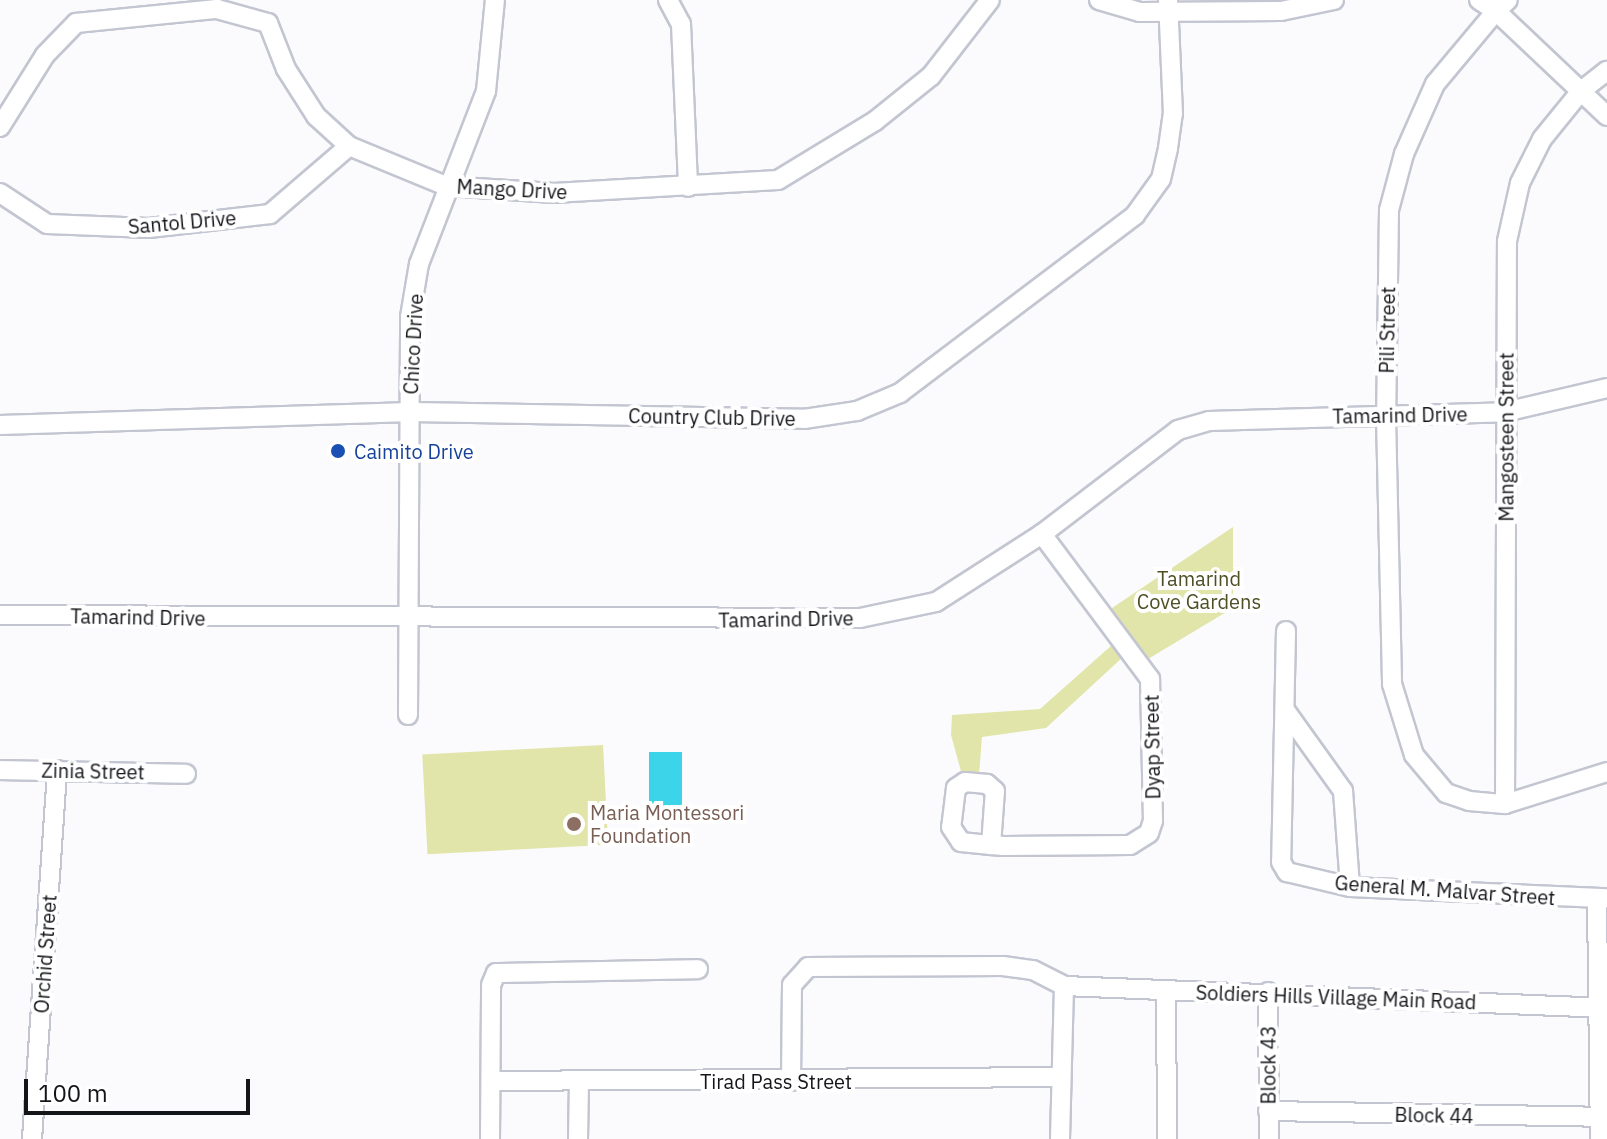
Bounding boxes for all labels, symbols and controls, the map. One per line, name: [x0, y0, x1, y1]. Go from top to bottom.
street label: Mango Drive: [456, 174, 568, 204]
street label: Santol Drive: [127, 205, 237, 239]
street label: Pili Street: [1374, 286, 1400, 374]
street label: Chico Drive: [398, 293, 428, 395]
street label: Mangosteen Street: [1494, 352, 1518, 522]
street label: Tamarind Drive: [1332, 402, 1468, 428]
street label: Country Club Drive: [628, 404, 796, 430]
place label: Caimito Drive: [354, 439, 474, 463]
marker: Caimito Drive: [329, 442, 347, 460]
park label: Tamarind Cove Gardens: [1137, 566, 1261, 613]
street label: Tamarind Drive: [70, 604, 206, 630]
street label: Tamarind Drive: [718, 606, 854, 632]
street label: Dyap Street: [1139, 694, 1165, 800]
street label: Zinia Street: [41, 758, 145, 784]
place label: Maria Montessori Foundation: [590, 800, 744, 847]
marker: Maria Montessori Foundation: [565, 815, 583, 833]
street label: General M. Malvar Street: [1334, 870, 1556, 910]
street label: Orchid Street: [29, 894, 61, 1014]
street label: Soldiers Hills Village Main Road: [1195, 980, 1477, 1014]
street label: Block 43: [1256, 1025, 1280, 1105]
scale bar: [28, 1063, 254, 1113]
street label: Tirad Pass Street: [700, 1069, 852, 1093]
text: 100 m: [38, 1077, 108, 1109]
street label: Block 44: [1394, 1102, 1474, 1128]

